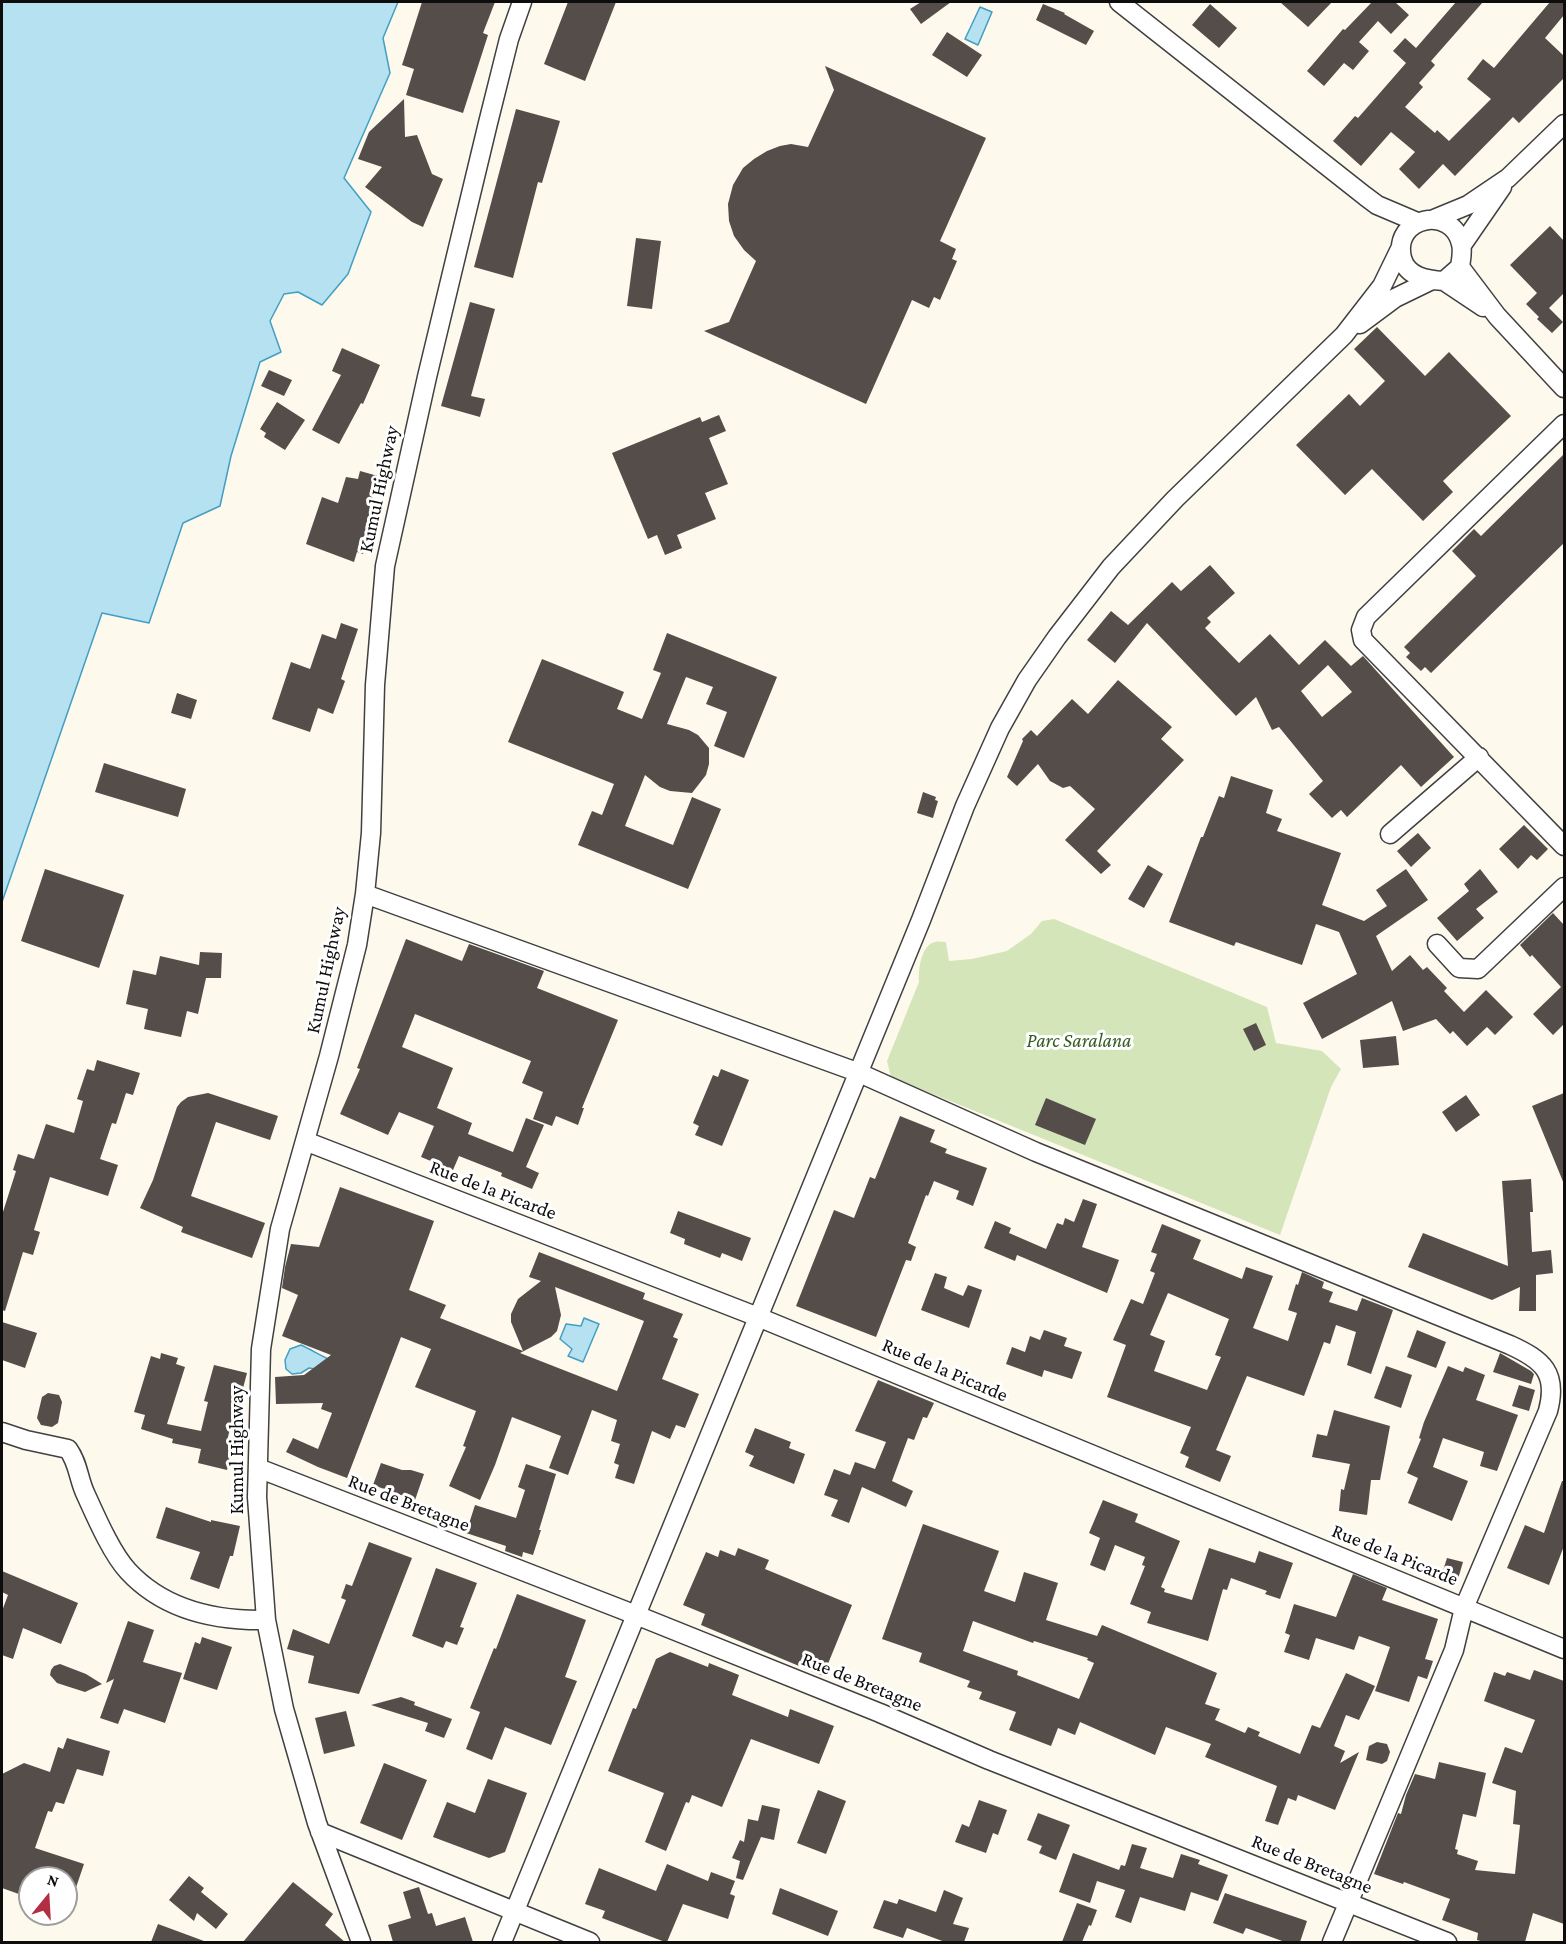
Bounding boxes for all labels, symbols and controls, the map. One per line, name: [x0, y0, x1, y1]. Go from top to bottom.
street label: Kumul Highway: [354, 423, 404, 555]
street label: Kumul Highway: [301, 904, 351, 1036]
park label: Parc Saralana: [1026, 1029, 1132, 1053]
street label: Rue de la Picarde: [426, 1155, 560, 1225]
street label: Rue de la Picarde: [879, 1333, 1011, 1407]
street label: Kumul Highway: [225, 1385, 249, 1515]
street label: Rue de Bretagne: [345, 1469, 473, 1537]
street label: Rue de la Picarde: [1328, 1519, 1462, 1591]
street label: Rue de Bretagne: [798, 1647, 926, 1717]
street label: Rue de Bretagne: [1248, 1829, 1376, 1899]
north arrow: [18, 1866, 78, 1926]
text: N: [45, 1871, 61, 1890]

